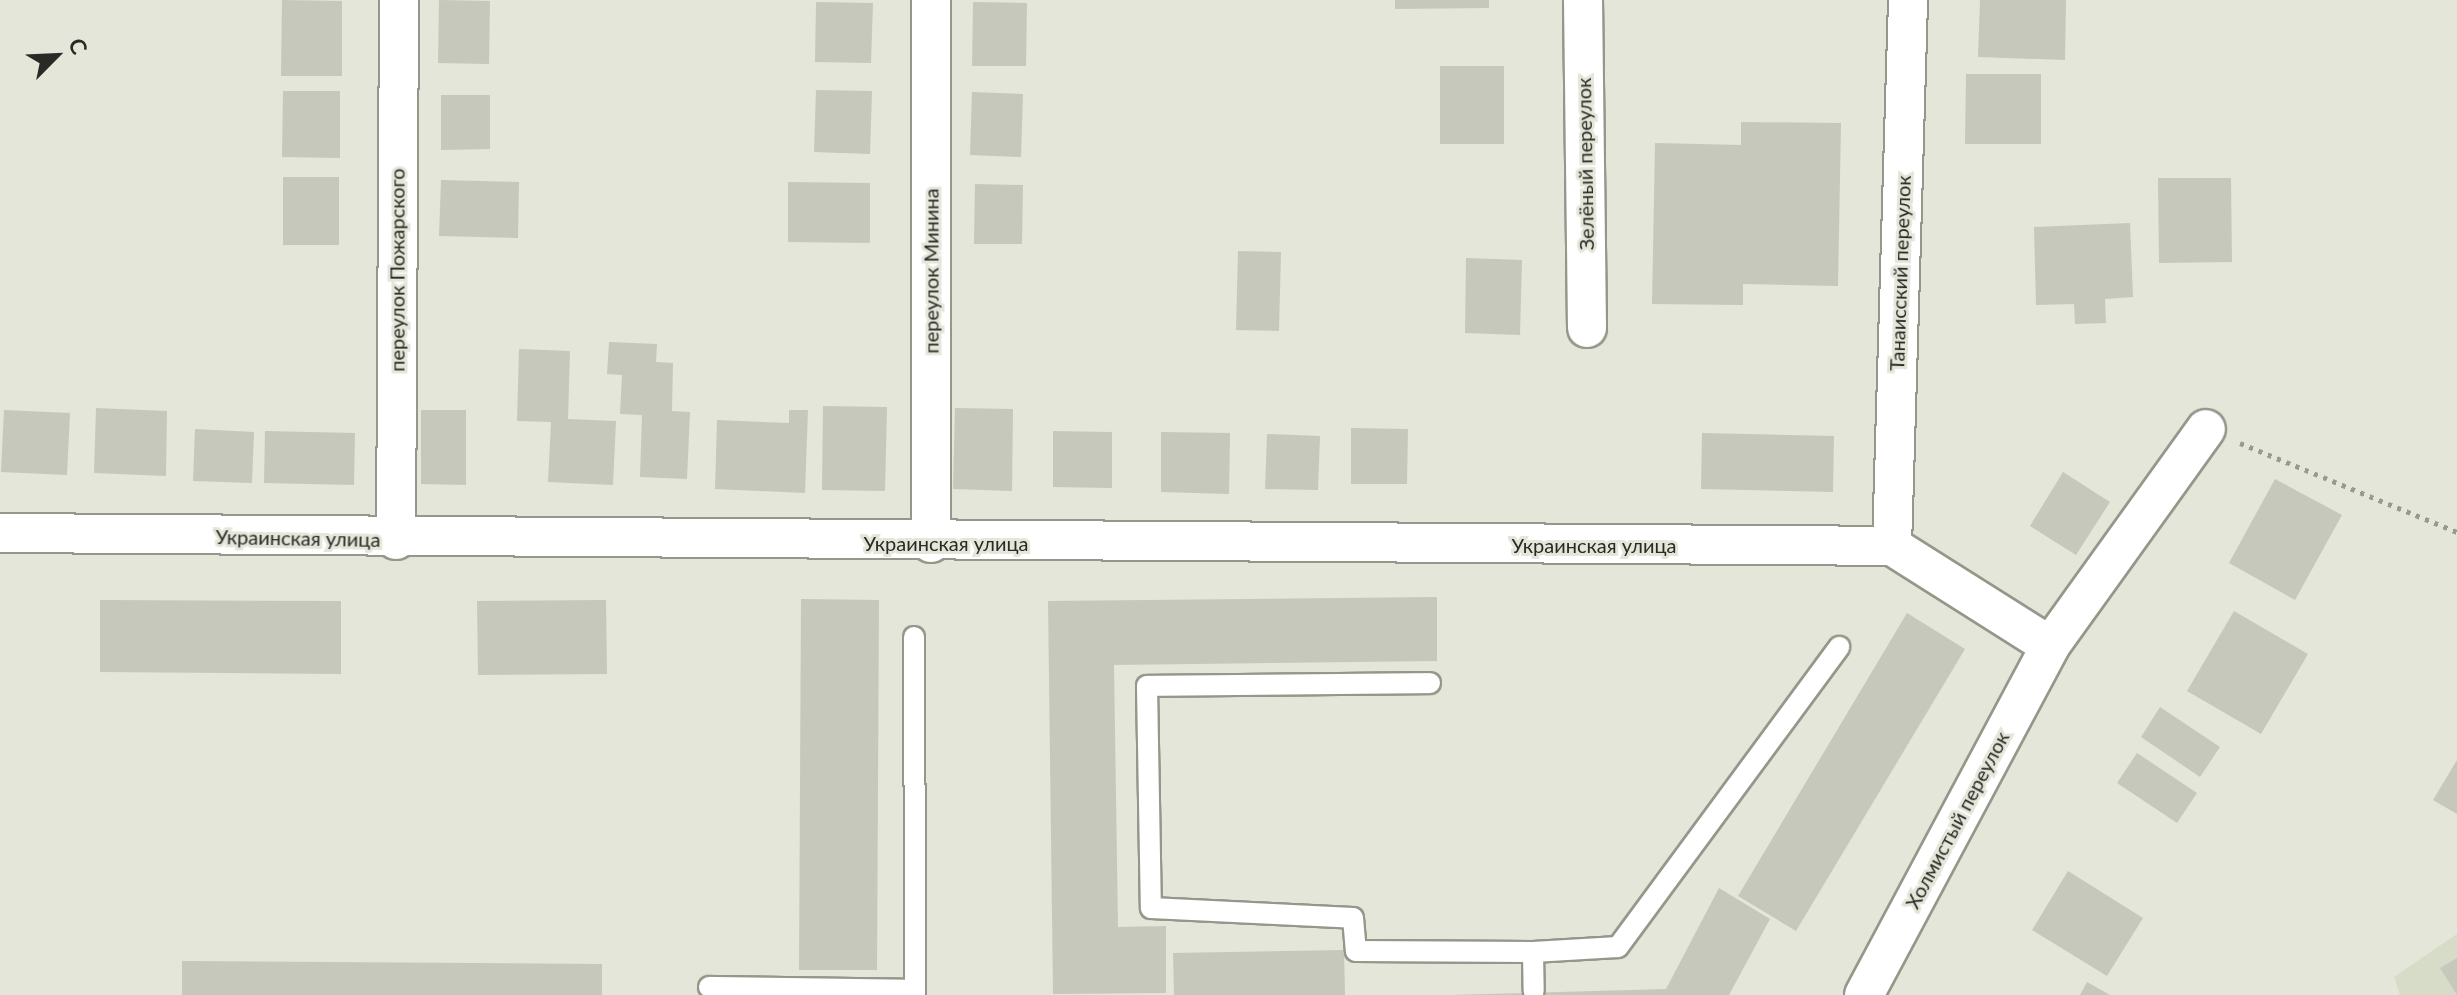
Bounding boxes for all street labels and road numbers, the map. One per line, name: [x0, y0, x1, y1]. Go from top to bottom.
street label: Зелёный переулок: [1571, 77, 1599, 251]
street label: переулок Пожарского: [385, 168, 409, 372]
street label: Танаисский переулок: [1885, 175, 1915, 371]
street label: переулок Минина: [919, 188, 943, 354]
street label: Украинская улица: [215, 525, 381, 551]
street label: Украинская улица: [864, 531, 1028, 555]
street label: Украинская улица: [1512, 533, 1676, 557]
street label: Холмистый переулок: [1900, 727, 2014, 913]

